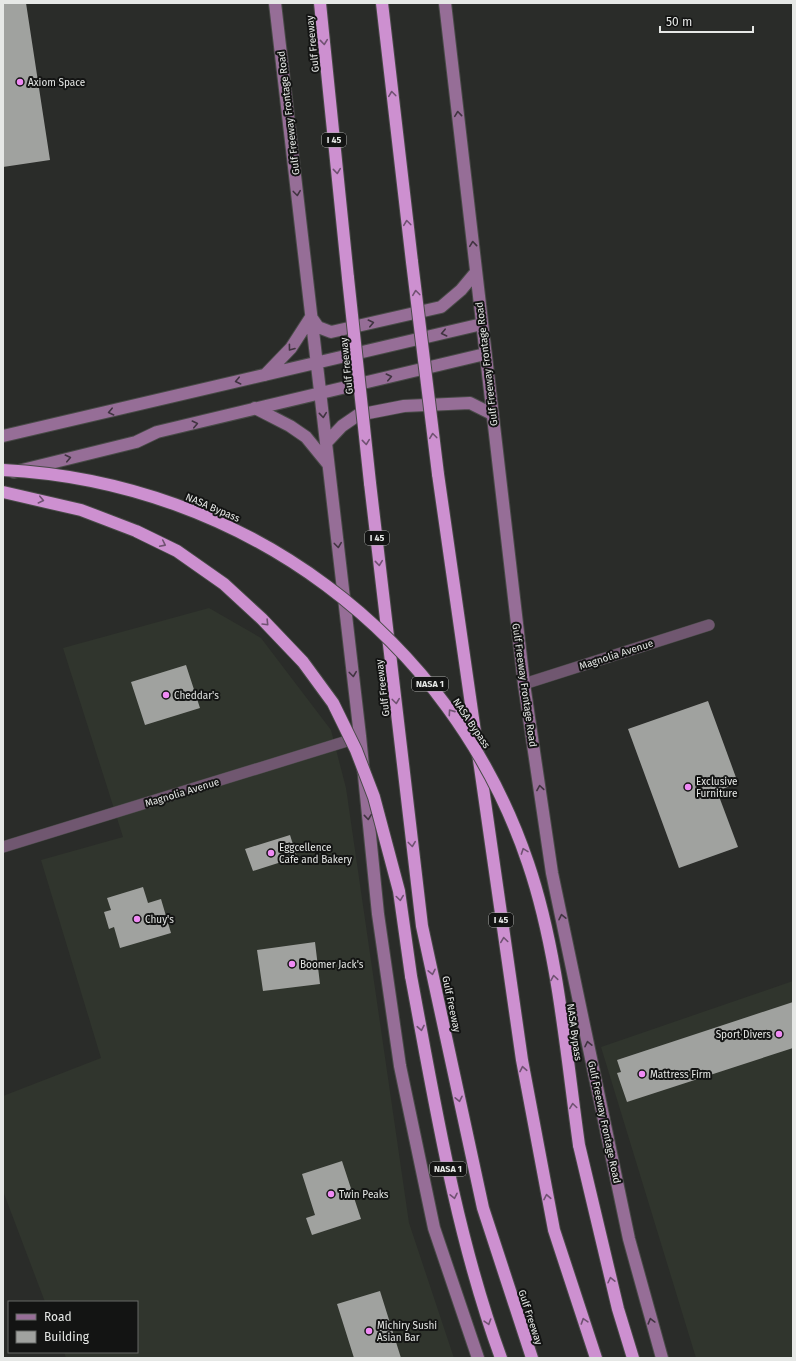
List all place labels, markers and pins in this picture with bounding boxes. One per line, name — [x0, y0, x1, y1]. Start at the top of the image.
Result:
marker: Axiom Space — [15, 77, 25, 87]
place label: Axiom Space — [28, 77, 85, 89]
marker: Cheddar's — [161, 690, 171, 700]
place label: Cheddar's — [174, 690, 219, 702]
place label: Exclusive Furniture — [696, 776, 737, 800]
marker: Exclusive Furniture — [683, 782, 693, 792]
place label: Eggcellence Cafe and Bakery — [279, 842, 352, 866]
marker: Eggcellence Cafe and Bakery — [266, 848, 276, 858]
marker: Chuy's — [132, 914, 142, 924]
place label: Chuy's — [145, 914, 174, 926]
marker: Boomer Jack's — [287, 959, 297, 969]
place label: Boomer Jack's — [300, 959, 364, 971]
place label: Sport Divers — [716, 1029, 771, 1041]
marker: Sport Divers — [774, 1029, 784, 1039]
marker: Mattress Firm — [637, 1069, 647, 1079]
place label: Mattress Firm — [650, 1069, 711, 1081]
marker: Twin Peaks — [326, 1189, 336, 1199]
place label: Twin Peaks — [339, 1189, 389, 1201]
place label: Michiry Sushi Asian Bar — [377, 1320, 437, 1344]
marker: Michiry Sushi Asian Bar — [364, 1326, 374, 1336]

